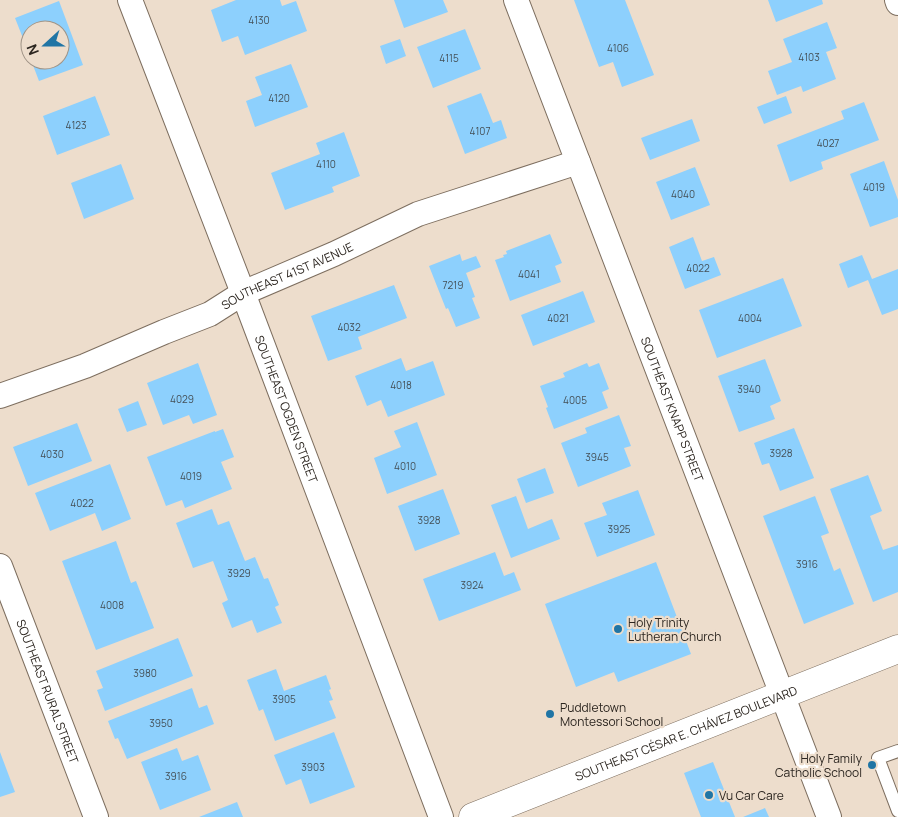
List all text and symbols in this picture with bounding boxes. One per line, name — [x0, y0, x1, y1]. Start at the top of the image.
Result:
house number: 4130 — [248, 13, 270, 27]
north arrow — [20, 20, 70, 70]
house number: 4106 — [607, 41, 629, 55]
text: N — [22, 42, 43, 58]
house number: 4103 — [798, 50, 820, 64]
house number: 4115 — [439, 51, 459, 65]
house number: 4120 — [268, 91, 290, 105]
house number: 4123 — [65, 118, 87, 132]
house number: 4107 — [470, 124, 490, 138]
house number: 4027 — [817, 136, 839, 150]
house number: 4110 — [316, 157, 336, 171]
house number: 4019 — [863, 180, 885, 194]
house number: 4040 — [671, 187, 695, 201]
street label: SOUTHEAST 41ST AVENUE — [218, 238, 356, 313]
house number: 4022 — [686, 261, 710, 275]
house number: 4041 — [518, 267, 540, 281]
house number: 7219 — [443, 278, 463, 292]
house number: 4021 — [547, 311, 569, 325]
house number: 4004 — [738, 311, 762, 325]
house number: 4032 — [337, 320, 361, 334]
street label: SOUTHEAST OGDEN STREET — [251, 333, 323, 486]
street label: SOUTHEAST KNAPP STREET — [637, 334, 708, 485]
house number: 4018 — [390, 378, 412, 392]
house number: 3940 — [737, 382, 761, 396]
house number: 4029 — [170, 392, 194, 406]
house number: 4005 — [563, 393, 587, 407]
house number: 3928 — [769, 446, 793, 460]
house number: 4030 — [40, 447, 64, 461]
house number: 3945 — [585, 450, 609, 464]
house number: 4010 — [394, 459, 416, 473]
house number: 4019 — [180, 469, 202, 483]
house number: 4022 — [70, 496, 94, 510]
house number: 3928 — [417, 513, 441, 527]
house number: 3925 — [607, 522, 631, 536]
house number: 3916 — [796, 557, 818, 571]
house number: 3929 — [227, 566, 251, 580]
house number: 3924 — [460, 578, 484, 592]
house number: 4008 — [100, 598, 124, 612]
place label: Holy Trinity Lutheran Church — [628, 614, 721, 645]
street label: SOUTHEAST RURAL STREET — [13, 617, 83, 766]
marker: Holy Trinity Lutheran Church — [612, 623, 624, 635]
house number: 3980 — [133, 666, 157, 680]
street label: SOUTHEAST CÉSAR E. CHÁVEZ BOULEVARD — [572, 681, 800, 784]
house number: 3905 — [272, 692, 296, 706]
place label: Puddletown Montessori School — [560, 699, 663, 730]
marker: Puddletown Montessori School — [544, 708, 556, 720]
house number: 3950 — [149, 716, 173, 730]
place label: Holy Family Catholic School — [775, 750, 863, 781]
marker: Holy Family Catholic School — [866, 759, 878, 771]
house number: 3903 — [301, 760, 325, 774]
house number: 3916 — [165, 769, 187, 783]
place label: Vu Car Care — [719, 787, 784, 804]
marker: Vu Car Care — [703, 789, 715, 801]

